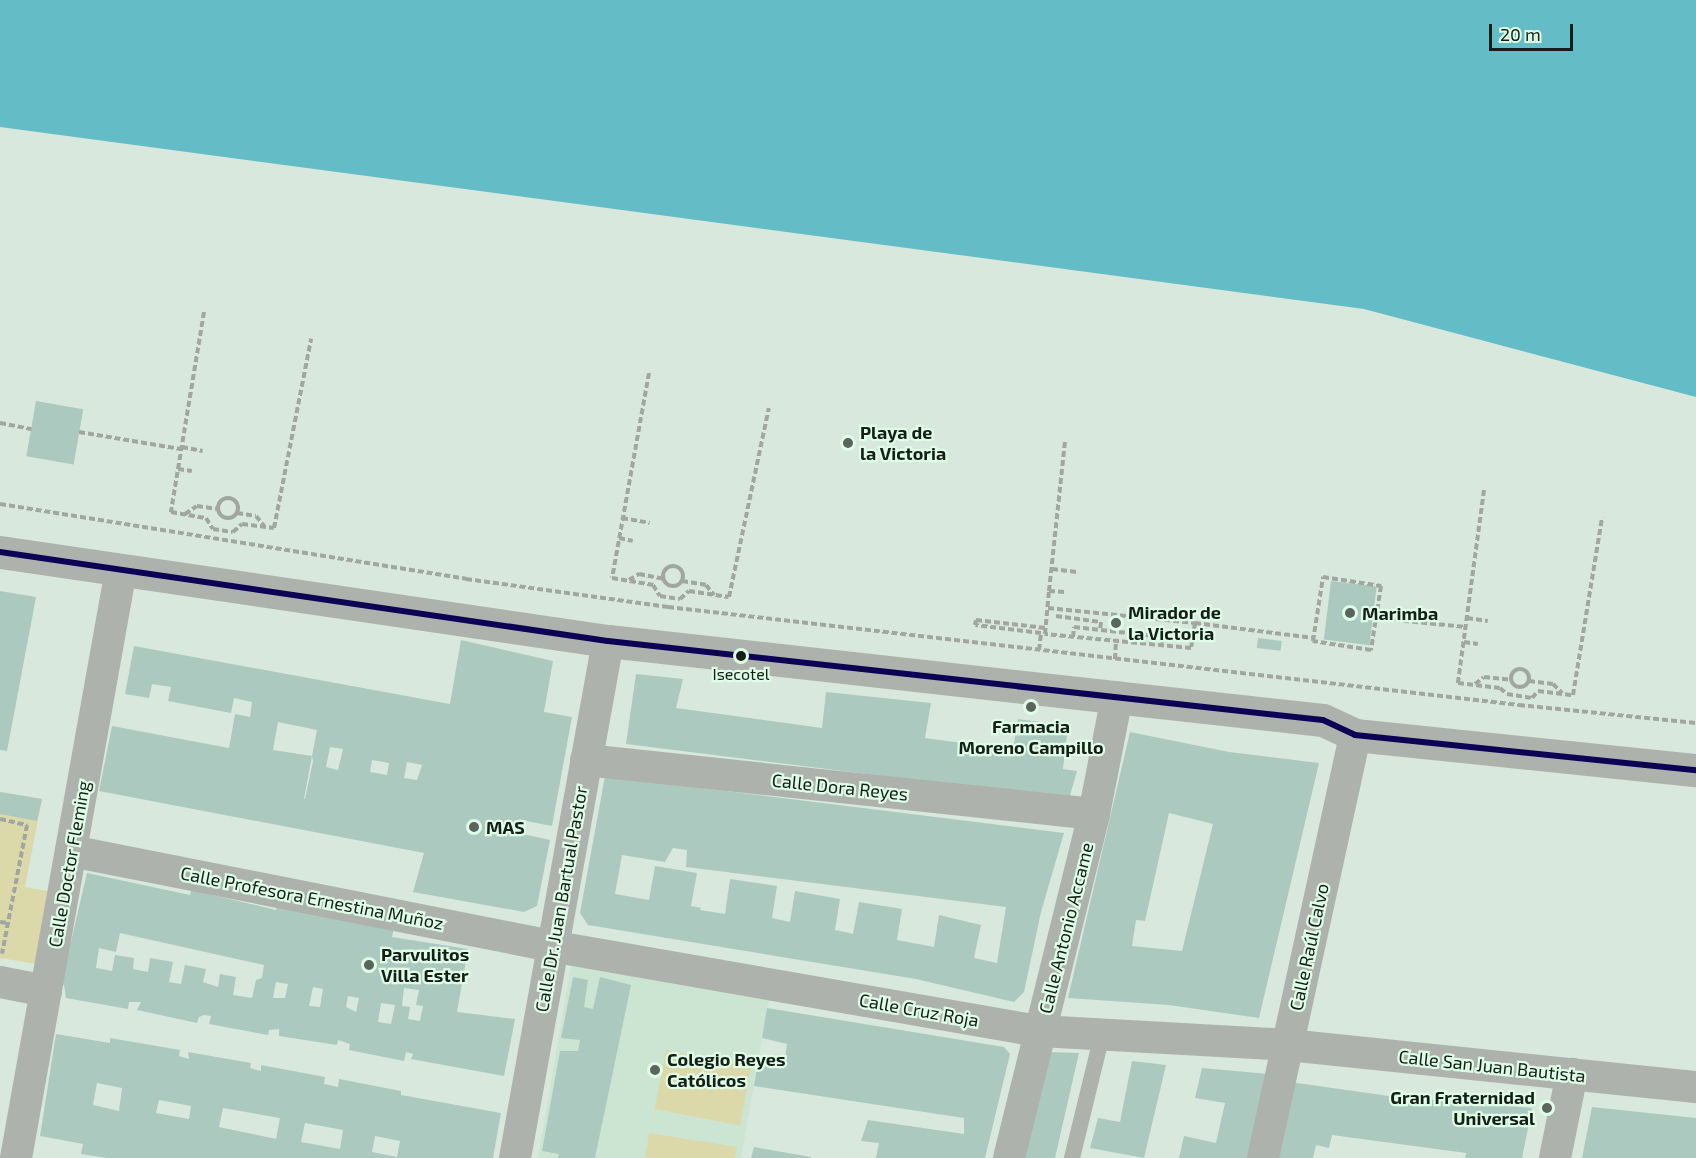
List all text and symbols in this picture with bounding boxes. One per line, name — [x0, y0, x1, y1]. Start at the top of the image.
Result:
scale bar — [1492, 12, 1576, 50]
text: 20 m — [1500, 23, 1541, 45]
place label: Playa de la Victoria — [860, 422, 947, 464]
marker: Playa de la Victoria — [841, 436, 855, 450]
place label: Mirador de la Victoria — [1128, 602, 1221, 644]
place label: Marimba — [1362, 602, 1438, 624]
marker: Marimba — [1343, 606, 1357, 620]
marker: Mirador de la Victoria — [1109, 616, 1123, 630]
marker: Isecotel — [735, 650, 747, 662]
place label: Isecotel — [712, 664, 770, 684]
marker: Farmacia Moreno Campillo — [1024, 700, 1038, 714]
place label: Farmacia Moreno Campillo — [959, 716, 1103, 758]
street label: Calle Dora Reyes — [771, 769, 909, 805]
street label: Calle Doctor Fleming — [44, 779, 94, 949]
street label: Calle Dr. Juan Bartual Pastor — [530, 784, 592, 1014]
place label: MAS — [486, 816, 525, 838]
marker: MAS — [467, 820, 481, 834]
street label: Calle Antonio Accame — [1034, 840, 1098, 1016]
street label: Calle Profesora Ernestina Muñoz — [179, 862, 445, 934]
street label: Calle Raúl Calvo — [1285, 881, 1333, 1013]
place label: Parvulitos Villa Ester — [381, 944, 469, 986]
marker: Parvulitos Villa Ester — [362, 958, 376, 972]
street label: Calle Cruz Roja — [858, 989, 980, 1031]
street label: Calle San Juan Bautista — [1397, 1045, 1587, 1087]
place label: Colegio Reyes Católicos — [667, 1049, 786, 1092]
marker: Colegio Reyes Católicos — [648, 1063, 662, 1077]
place label: Gran Fraternidad Universal — [1390, 1087, 1535, 1130]
marker: Gran Fraternidad Universal — [1540, 1101, 1554, 1115]

